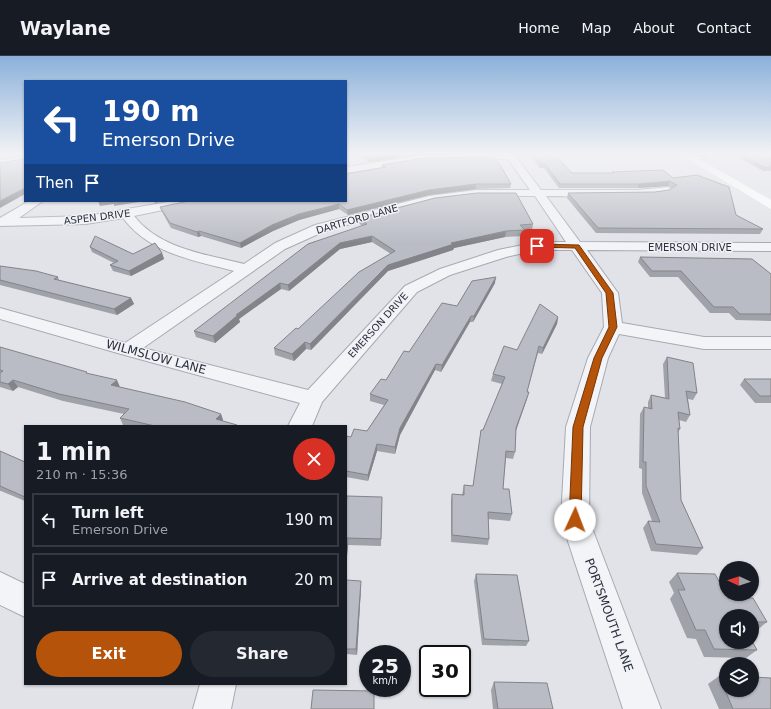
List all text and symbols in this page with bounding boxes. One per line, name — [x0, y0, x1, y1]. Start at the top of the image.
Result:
text: Waylane — [20, 17, 111, 39]
text: Home — [518, 20, 560, 36]
text: Map — [582, 20, 611, 36]
text: About — [633, 20, 675, 36]
text: Contact — [697, 20, 751, 36]
text: 190 m — [102, 95, 199, 128]
icon: left — [36, 96, 88, 148]
text: Emerson Drive — [102, 129, 235, 150]
icon: arrive — [81, 172, 103, 194]
text: Then — [36, 174, 73, 192]
street label: DARTFORD LANE — [315, 202, 399, 236]
street label: ASPEN DRIVE — [63, 207, 131, 227]
pin — [520, 229, 554, 263]
icon: arrive — [526, 235, 548, 257]
street label: EMERSON DRIVE — [648, 242, 732, 253]
street label: EMERSON DRIVE — [346, 290, 410, 360]
street label: WILMSLOW LANE — [104, 337, 208, 377]
text: 1 min — [36, 438, 111, 466]
button: close — [293, 438, 335, 480]
text: 210 m · 15:36 — [36, 467, 127, 482]
position arrow — [554, 499, 596, 541]
text: Turn left — [72, 504, 144, 522]
icon: left — [38, 509, 60, 531]
text: 190 m — [285, 511, 333, 529]
text: Emerson Drive — [72, 522, 168, 537]
street label: PORTSMOUTH LANE — [582, 556, 636, 674]
north arrow — [719, 561, 759, 601]
map controls — [719, 561, 759, 697]
icon: arrive — [38, 569, 60, 591]
text: Arrive at destination — [72, 571, 247, 589]
text: 20 m — [295, 571, 333, 589]
button: sound — [719, 609, 759, 649]
button: Exit — [36, 631, 182, 677]
button: Share — [190, 631, 335, 677]
speed limit sign: 30 — [419, 645, 471, 697]
text: 25 — [371, 654, 399, 678]
button: layers — [719, 657, 759, 697]
text: km/h — [372, 675, 398, 686]

